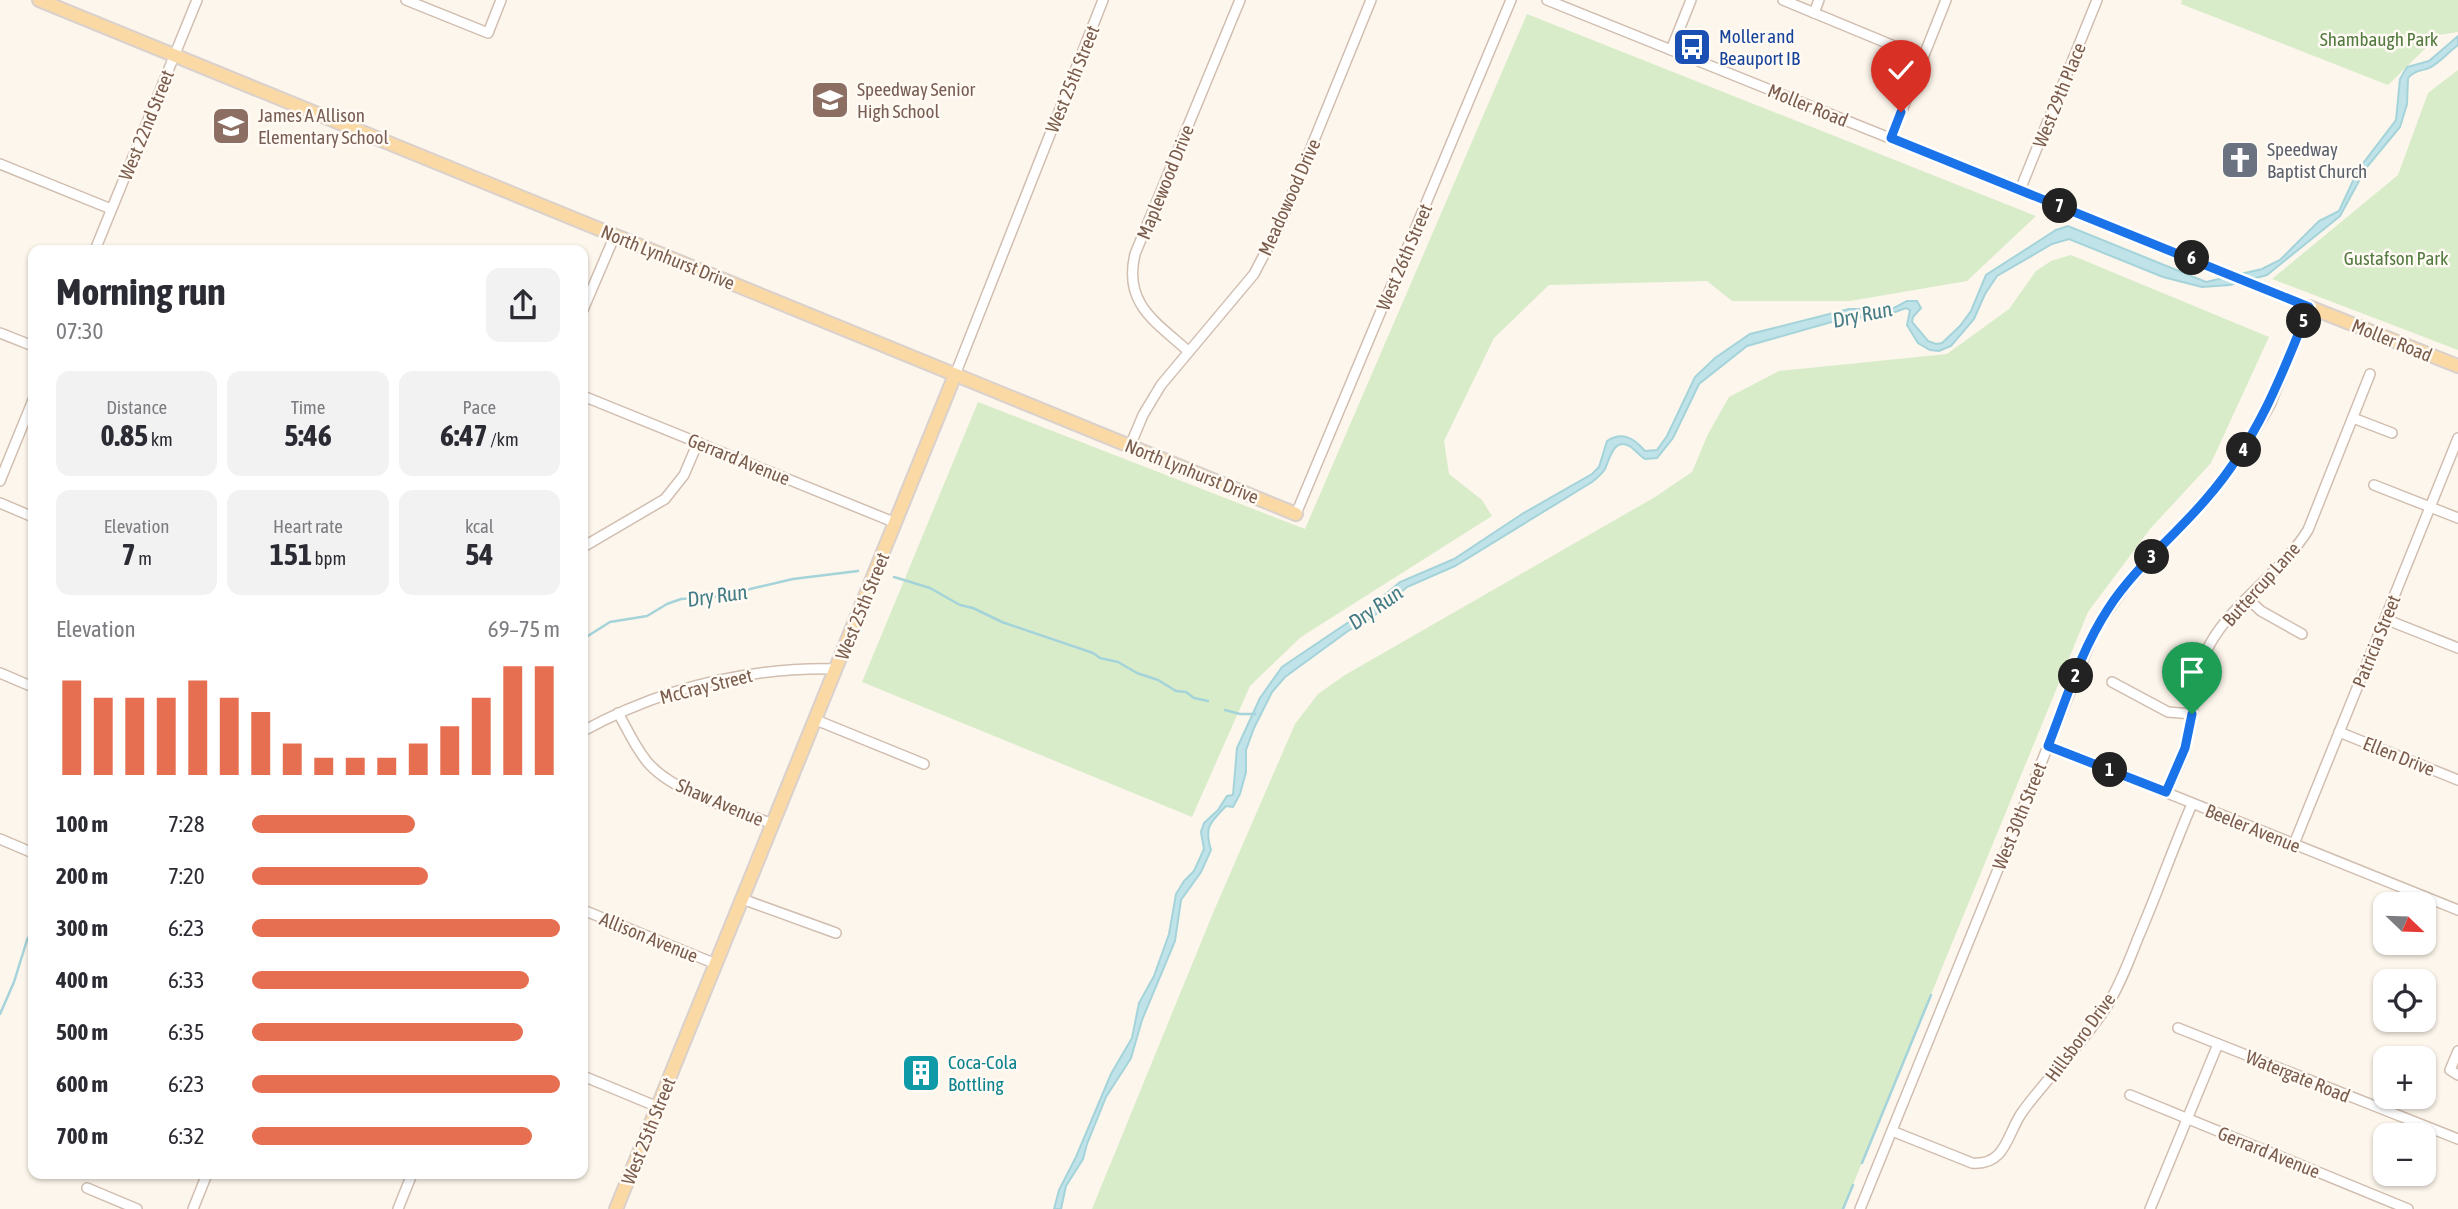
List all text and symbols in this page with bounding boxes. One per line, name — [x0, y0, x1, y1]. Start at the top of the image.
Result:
street label: West 25th Street — [1041, 22, 1103, 136]
place label: Moller and Beauport IB — [1719, 25, 1800, 69]
bus stop icon: Moller and Beauport IB — [1671, 26, 1713, 68]
park label: Shambaugh Park — [2320, 28, 2439, 50]
pin — [1871, 40, 1931, 112]
street label: West 29th Place — [2028, 40, 2090, 150]
icon: check — [1882, 51, 1920, 89]
street label: West 22nd Street — [114, 67, 178, 183]
place label: Speedway Senior High School — [857, 78, 976, 122]
school or university icon: Speedway Senior High School — [809, 79, 851, 121]
street label: Moller Road — [1765, 79, 1851, 131]
place label: James A Allison Elementary School — [258, 104, 389, 148]
school or university icon: James A Allison Elementary School — [210, 105, 252, 147]
street label: Maplewood Drive — [1132, 122, 1198, 242]
street label: Meadowood Drive — [1253, 135, 1325, 259]
place label: Speedway Baptist Church — [2267, 138, 2367, 182]
church icon: Speedway Baptist Church — [2219, 139, 2261, 181]
pin: 7 — [2042, 188, 2078, 224]
text: 7 — [2055, 194, 2064, 216]
street label: West 26th Street — [1372, 200, 1436, 314]
street label: North Lynhurst Drive — [598, 220, 738, 294]
pin: 6 — [2174, 240, 2210, 276]
text: 6 — [2187, 246, 2196, 268]
park label: Gustafson Park — [2344, 247, 2449, 269]
button: share — [486, 268, 560, 342]
text: Morning run — [56, 270, 226, 313]
water label: Dry Run — [1830, 296, 1894, 332]
pin: 5 — [2286, 304, 2322, 338]
text: 5 — [2299, 309, 2308, 331]
street label: Moller Road — [2349, 314, 2435, 366]
text: 07:30 — [56, 318, 103, 344]
text: Distance — [106, 396, 167, 418]
text: Time — [291, 396, 325, 418]
text: Pace — [463, 396, 496, 418]
text: 0.85 — [101, 418, 148, 452]
text: 5:46 — [284, 418, 332, 452]
text: 6:47 — [440, 418, 488, 452]
text: km — [148, 428, 173, 450]
text: /km — [488, 428, 519, 450]
street label: Gerrard Avenue — [685, 429, 793, 489]
pin: 4 — [2226, 433, 2262, 468]
street label: North Lynhurst Drive — [1122, 434, 1262, 508]
text: 4 — [2239, 438, 2248, 460]
text: Elevation — [104, 515, 170, 537]
text: Heart rate — [273, 515, 343, 537]
text: kcal — [465, 515, 494, 537]
text: 7 — [121, 537, 136, 571]
text: 151 — [270, 537, 312, 571]
text: 54 — [465, 537, 493, 571]
street label: Buttercup Lane — [2218, 538, 2304, 630]
pin: 3 — [2134, 540, 2170, 574]
text: 3 — [2147, 545, 2156, 567]
text: m — [136, 547, 152, 569]
text: bpm — [312, 547, 346, 569]
street label: West 25th Street — [831, 549, 893, 663]
water label: Dry Run — [685, 579, 749, 611]
water label: Dry Run — [1343, 580, 1407, 634]
street label: Patricia Street — [2347, 592, 2405, 690]
text: Elevation — [56, 616, 136, 642]
text: 69–75 m — [488, 616, 560, 642]
pin — [2162, 642, 2222, 714]
icon: arrive — [2173, 653, 2211, 691]
pin: 2 — [2058, 658, 2094, 694]
street label: McCray Street — [657, 664, 755, 708]
text: 2 — [2071, 664, 2080, 686]
street label: Ellen Drive — [2360, 732, 2438, 780]
pin: 1 — [2092, 752, 2128, 788]
text: 1 — [2105, 758, 2114, 780]
street label: West 30th Street — [1988, 759, 2050, 873]
street label: Shaw Avenue — [673, 774, 767, 830]
street label: Beeler Avenue — [2202, 799, 2304, 857]
text: 100 m — [56, 811, 108, 837]
text: 7:28 — [168, 811, 205, 837]
text: 200 m — [56, 863, 108, 889]
text: 7:20 — [168, 863, 205, 889]
north arrow — [2373, 892, 2436, 956]
map controls — [2373, 892, 2436, 1186]
street label: Allison Avenue — [597, 907, 701, 967]
text: 300 m — [56, 915, 108, 941]
text: 6:23 — [168, 915, 205, 941]
text: 400 m — [56, 967, 108, 993]
text: 6:33 — [168, 967, 205, 993]
button: locate — [2373, 969, 2436, 1032]
street label: Hillsboro Drive — [2040, 988, 2120, 1086]
text: 500 m — [56, 1019, 108, 1045]
text: 6:35 — [168, 1019, 205, 1045]
street label: Watergate Road — [2243, 1045, 2353, 1107]
button: + — [2373, 1046, 2436, 1109]
place label: Coca-Cola Bottling — [948, 1051, 1017, 1095]
building icon: Coca-Cola Bottling — [900, 1052, 942, 1094]
text: 600 m — [56, 1071, 108, 1097]
text: 6:23 — [168, 1071, 205, 1097]
street label: West 25th Street — [617, 1074, 679, 1188]
street label: Gerrard Avenue — [2215, 1122, 2323, 1182]
text: 700 m — [56, 1123, 108, 1149]
text: 6:32 — [168, 1123, 205, 1149]
button: − — [2373, 1123, 2436, 1186]

